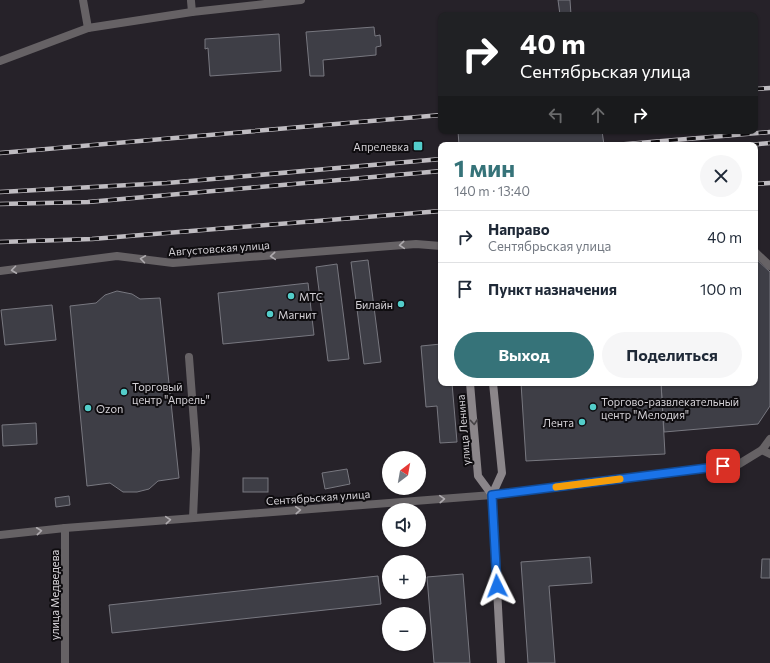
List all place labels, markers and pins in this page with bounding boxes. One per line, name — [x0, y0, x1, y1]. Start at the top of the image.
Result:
place label: Апрелевка — [353, 140, 409, 153]
marker: Апрелевка — [412, 140, 424, 152]
place label: МТС — [299, 290, 323, 303]
marker: МТС — [286, 291, 296, 301]
place label: Билайн — [355, 298, 393, 311]
marker: Билайн — [396, 299, 406, 309]
place label: Магнит — [278, 308, 317, 321]
marker: Магнит — [265, 309, 275, 319]
place label: Торговый центр "Апрель" — [132, 380, 210, 406]
marker: Торговый центр "Апрель" — [119, 387, 129, 397]
place label: Торгово-развлекательный центр "Мелодия" — [601, 395, 739, 421]
place label: Ozon — [96, 402, 123, 415]
marker: Торгово-развлекательный центр "Мелодия" — [588, 402, 598, 412]
marker: Ozon — [83, 403, 93, 413]
place label: Лента — [543, 416, 574, 429]
marker: Лента — [577, 417, 587, 427]
pin — [706, 449, 740, 483]

